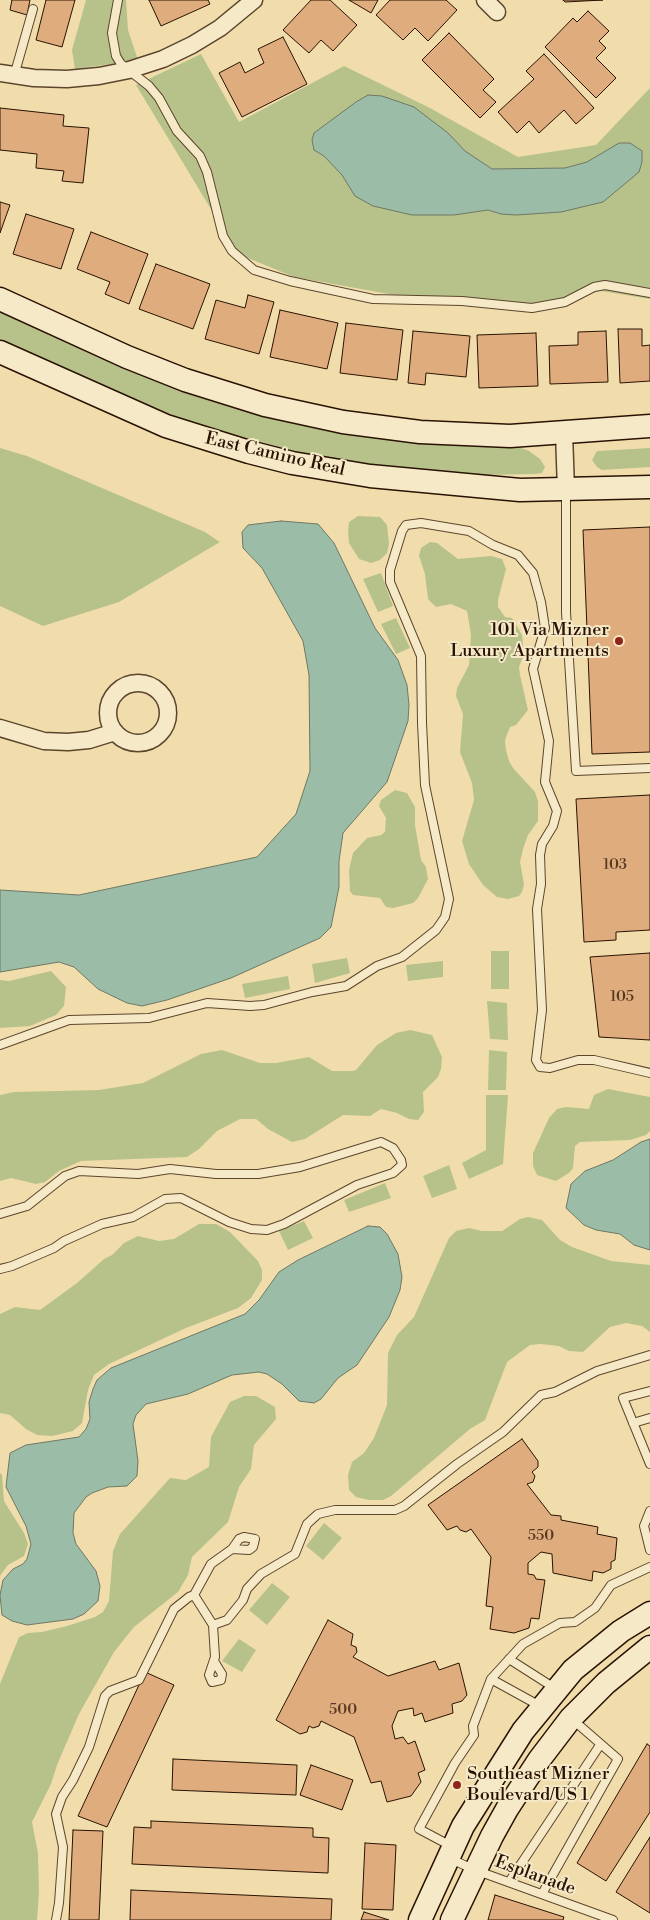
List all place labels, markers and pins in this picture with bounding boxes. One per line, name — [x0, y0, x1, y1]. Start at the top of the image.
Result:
place label: 101 Via Mizner Luxury Apartments — [450, 620, 609, 662]
marker: 101 Via Mizner Luxury Apartments — [613, 635, 625, 647]
place label: Southeast Mizner Boulevard/US 1 — [467, 1764, 609, 1806]
marker: Southeast Mizner Boulevard/US 1 — [451, 1779, 463, 1791]

